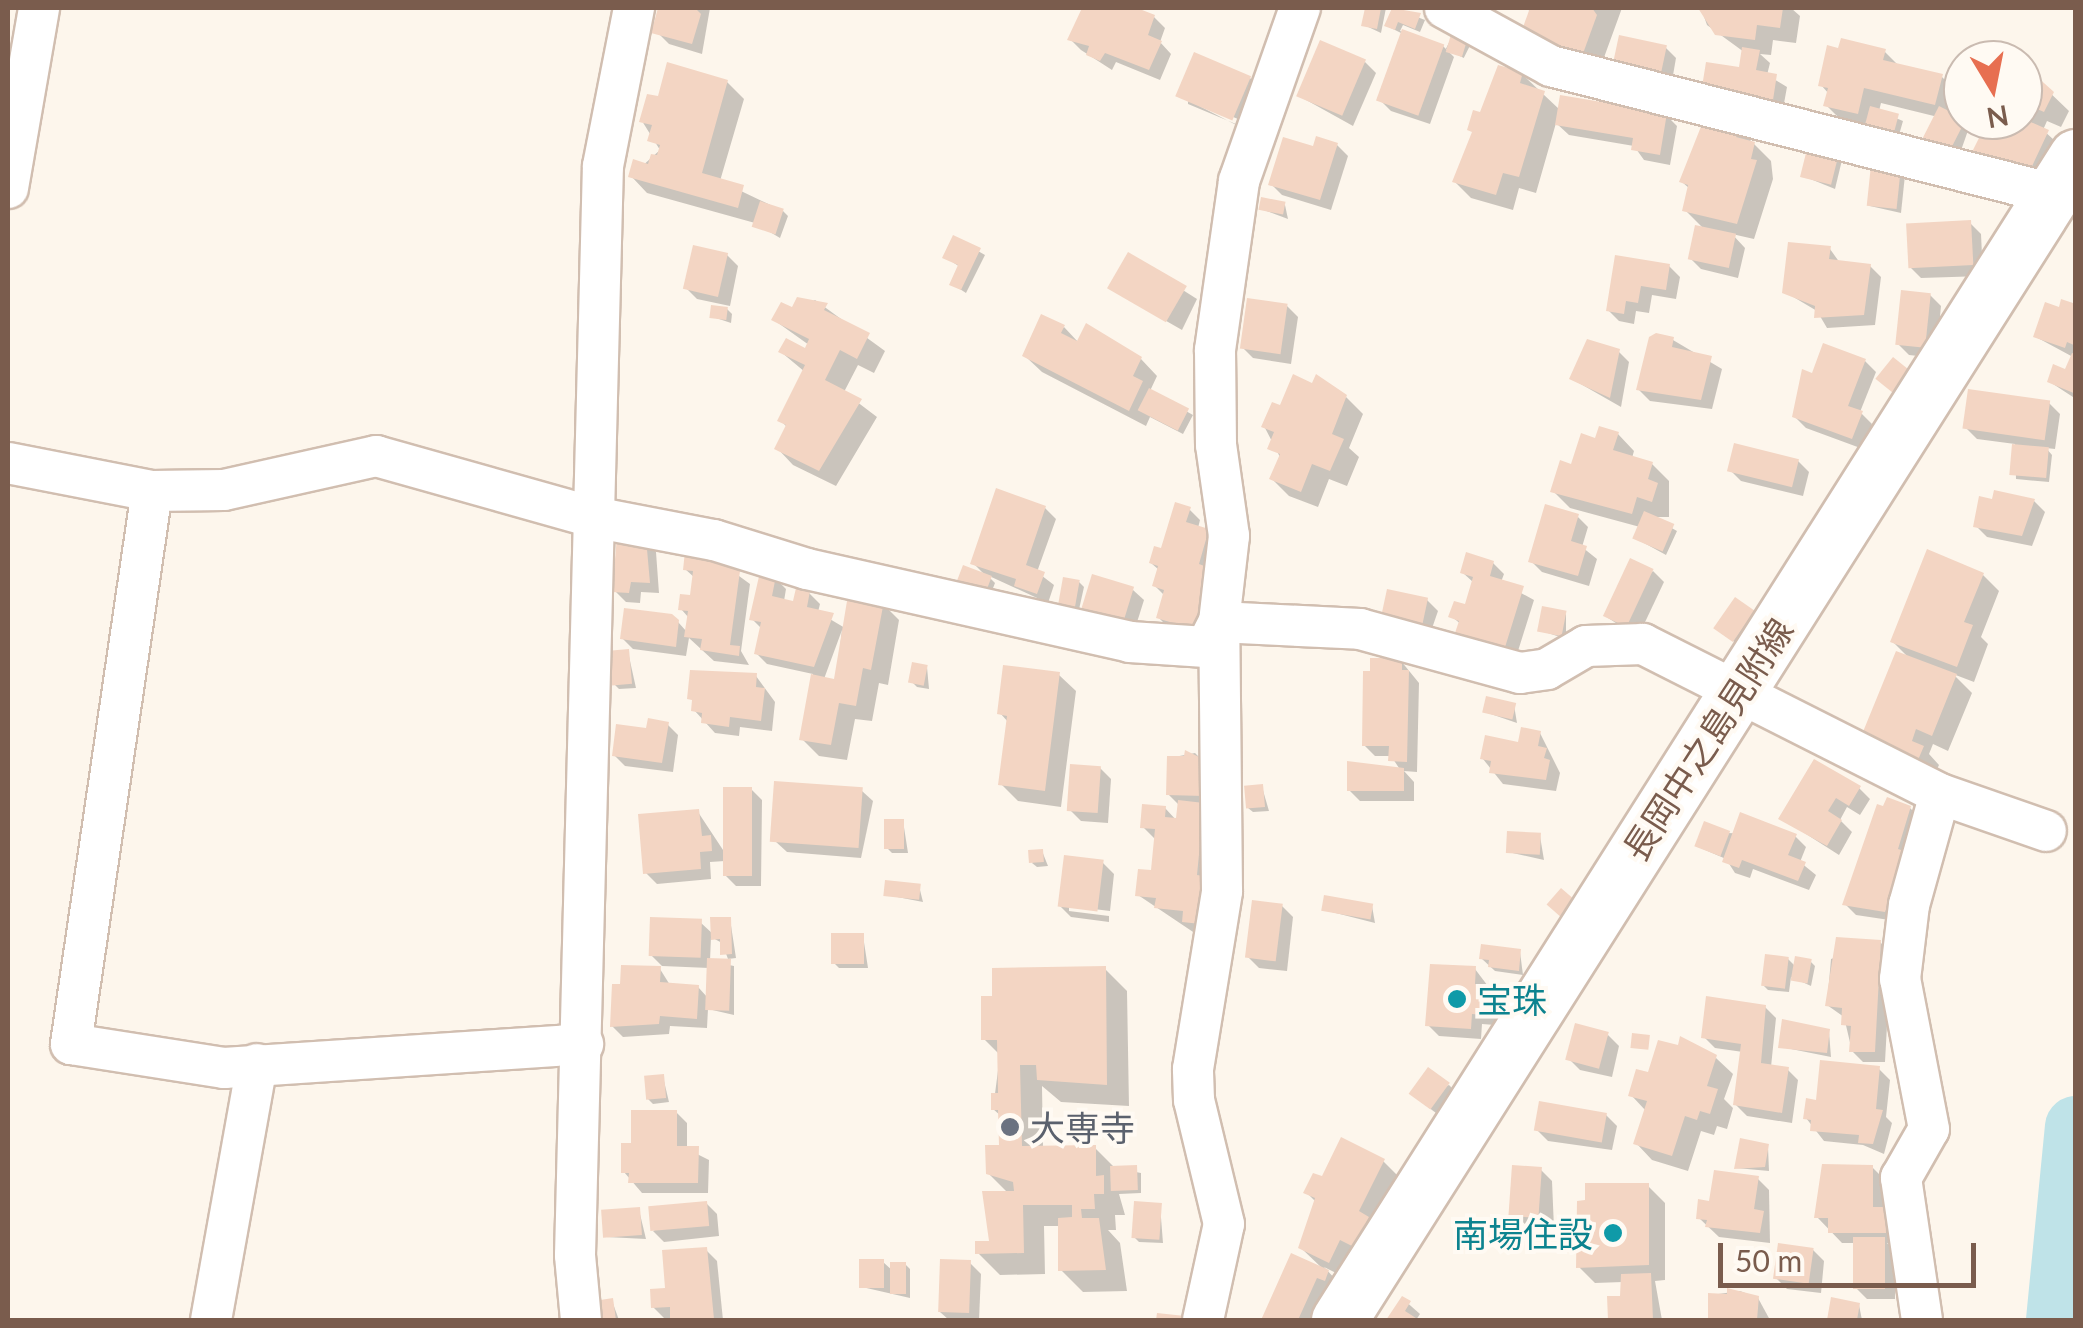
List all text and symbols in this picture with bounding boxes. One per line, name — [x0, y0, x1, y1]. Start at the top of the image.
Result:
north arrow — [1943, 40, 2043, 140]
text: N — [1984, 99, 2011, 136]
street label: 長岡中之島見附線 — [1613, 610, 1801, 868]
place label: 宝珠 — [1477, 978, 1547, 1020]
marker: 宝珠 — [1446, 988, 1468, 1010]
place label: 大専寺 — [1030, 1106, 1135, 1148]
marker: 大専寺 — [999, 1116, 1021, 1138]
place label: 南場住設 — [1453, 1212, 1593, 1254]
marker: 南場住設 — [1602, 1222, 1624, 1244]
scale bar — [1723, 1223, 1980, 1285]
text: 50 m — [1735, 1242, 1802, 1278]

